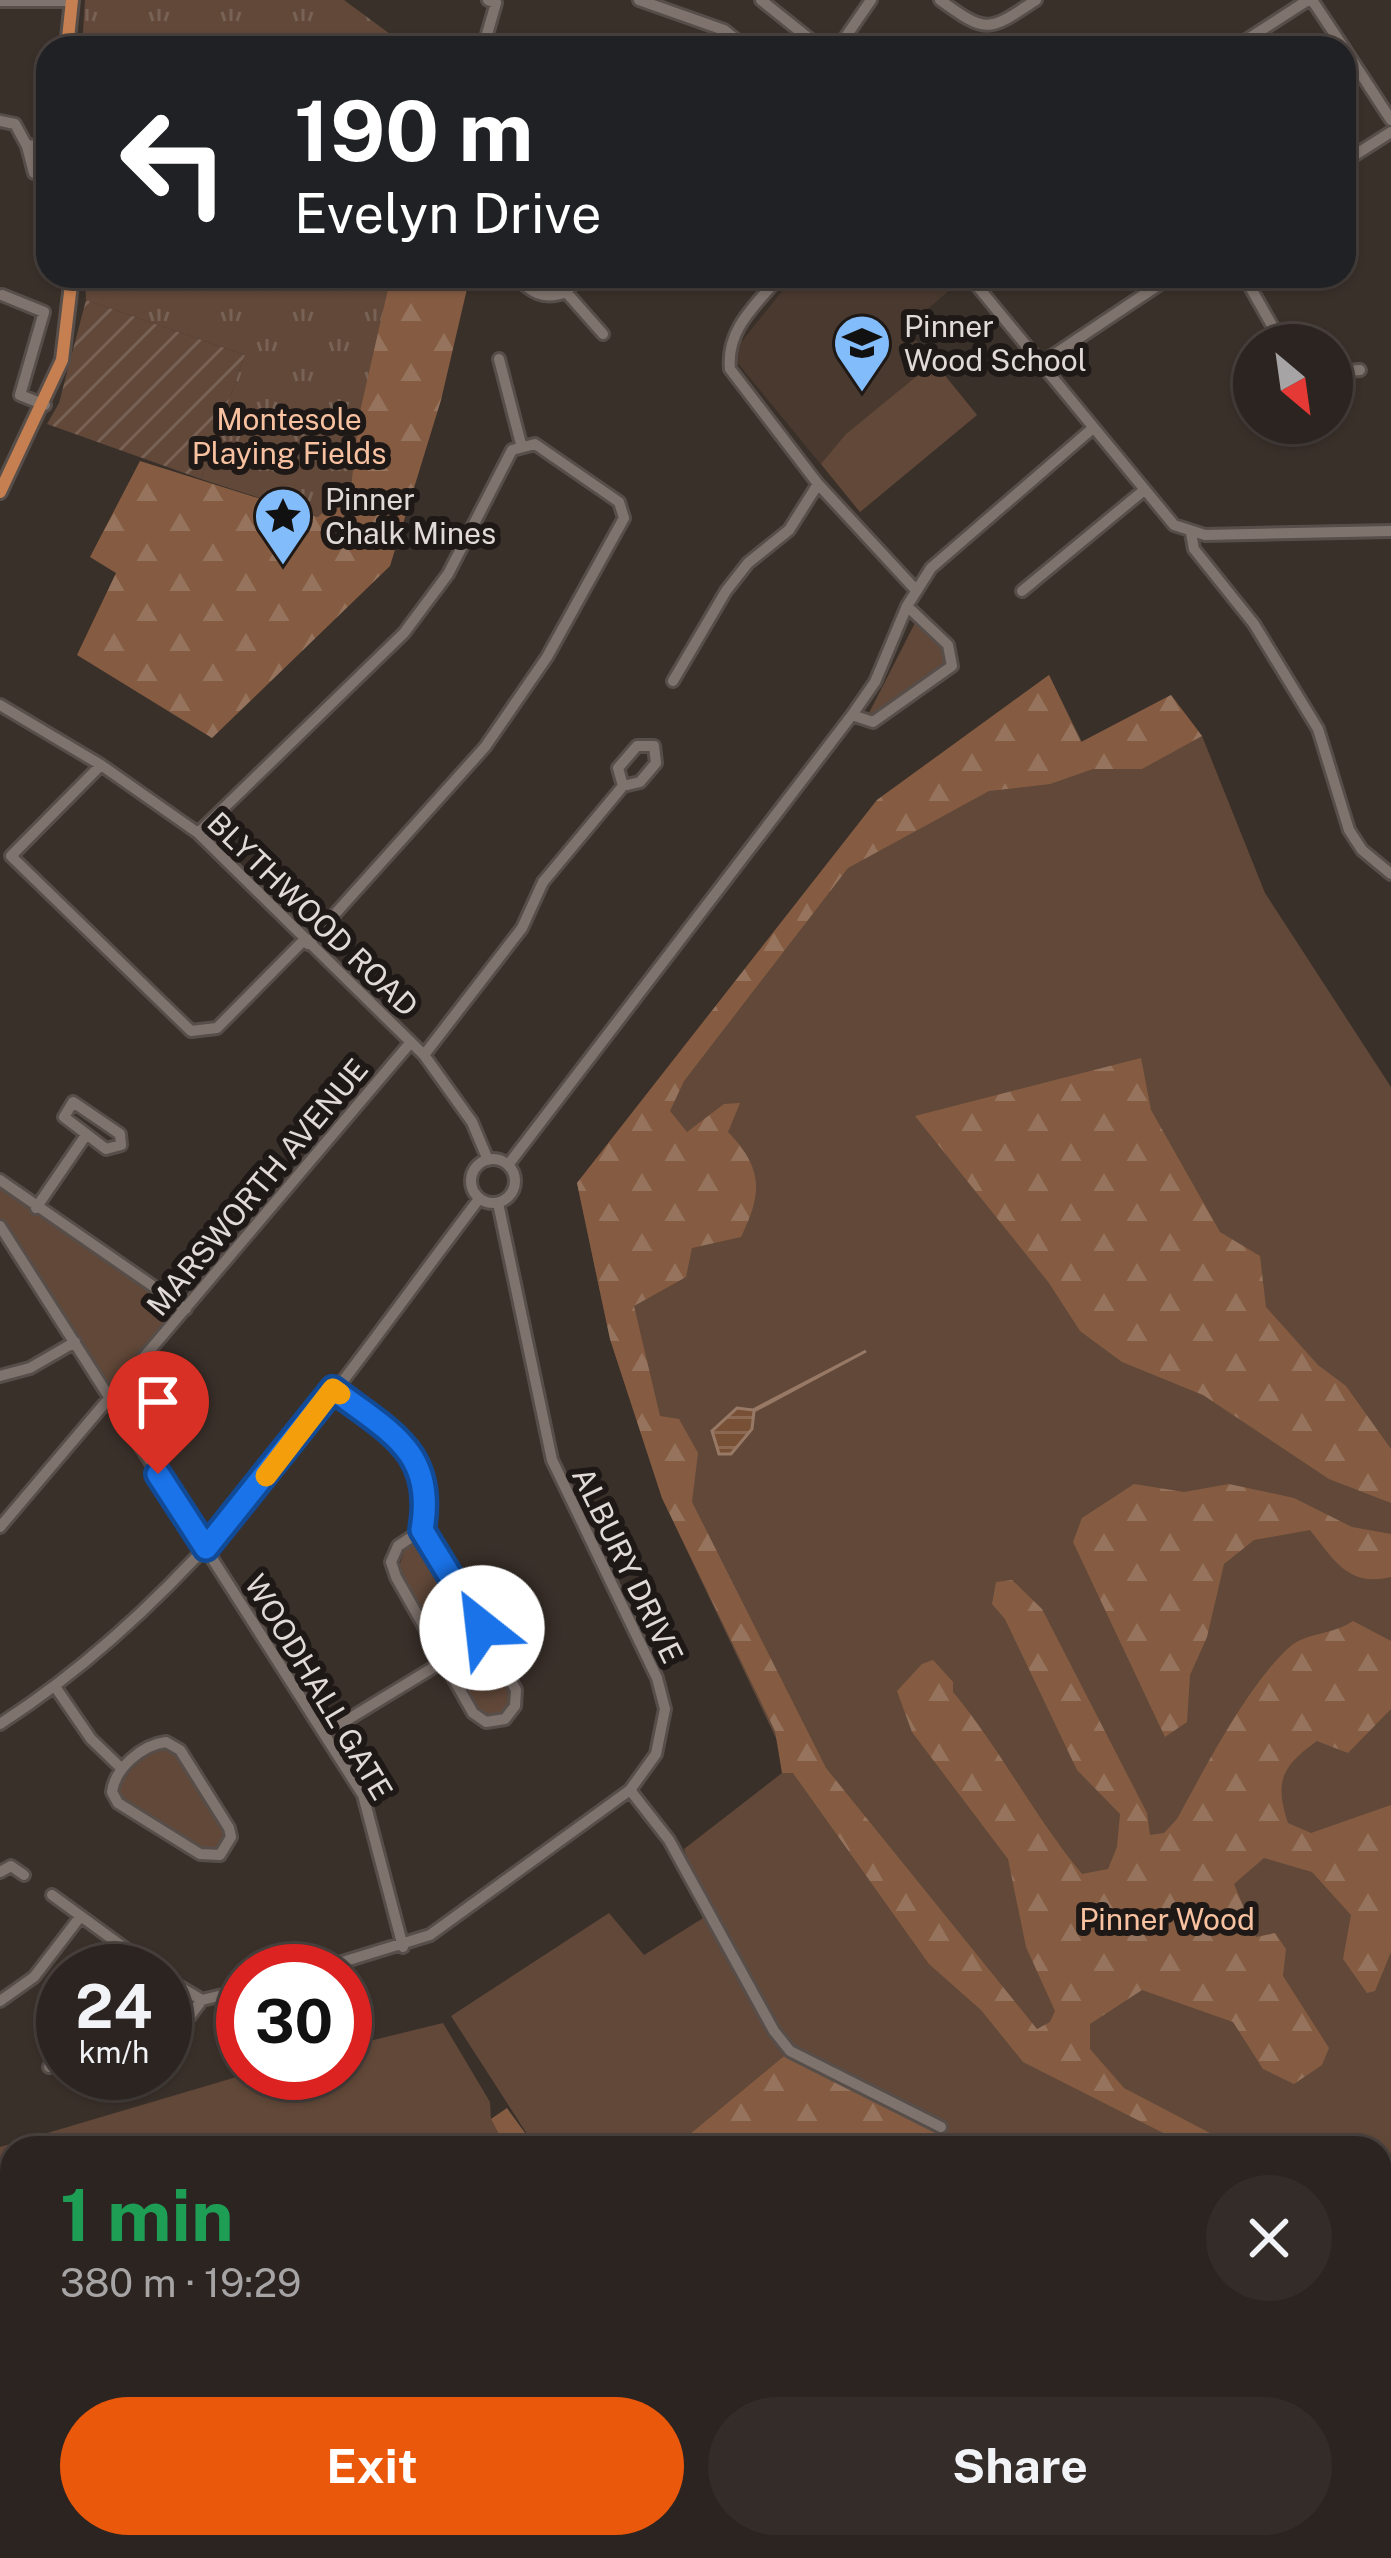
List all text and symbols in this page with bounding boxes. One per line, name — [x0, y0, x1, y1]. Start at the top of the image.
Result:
text: 190 m — [294, 81, 533, 180]
icon: left — [96, 84, 252, 240]
text: Evelyn Drive — [294, 182, 602, 245]
place label: Pinner Wood School — [904, 308, 1087, 378]
school or university icon: Pinner Wood School — [831, 312, 893, 394]
north arrow — [1233, 324, 1353, 444]
map controls — [1233, 324, 1353, 444]
park label: Montesole Playing Fields — [192, 401, 386, 471]
place label: Pinner Chalk Mines — [325, 481, 496, 551]
place icon: Pinner Chalk Mines — [252, 485, 314, 567]
street label: BLYTHWOOD ROAD — [200, 804, 426, 1024]
street label: MARSWORTH AVENUE — [139, 1051, 375, 1323]
pin — [107, 1351, 209, 1474]
icon: arrive — [125, 1369, 191, 1435]
street label: ALBURY DRIVE — [565, 1461, 691, 1669]
position arrow — [419, 1565, 545, 1691]
street label: WOODHALL GATE — [238, 1568, 400, 1806]
park label: Pinner Wood — [1079, 1901, 1255, 1937]
speed limit sign: 30 — [216, 1944, 372, 2100]
text: 24 — [75, 1971, 153, 2042]
text: km/h — [79, 2034, 149, 2070]
text: 1 min — [60, 2173, 234, 2257]
button: close — [1206, 2175, 1332, 2301]
text: 380 m · 19:29 — [60, 2260, 301, 2306]
button: Exit — [60, 2397, 684, 2535]
button: Share — [708, 2397, 1332, 2535]

